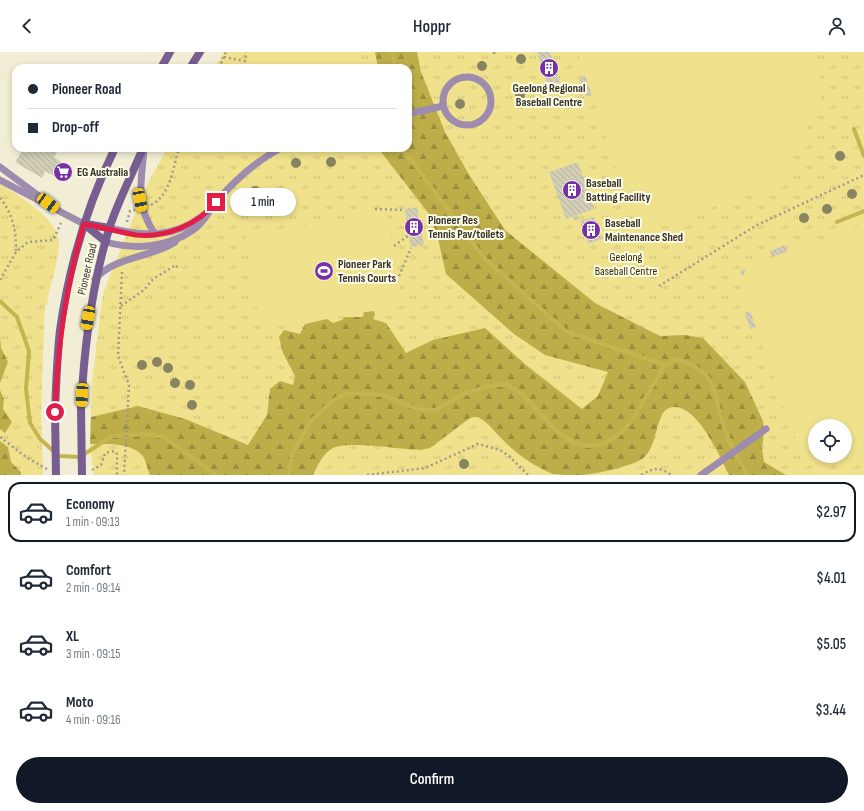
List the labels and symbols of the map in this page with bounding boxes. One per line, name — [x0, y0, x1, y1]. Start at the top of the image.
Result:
building icon: Geelong Regional Baseball Centre — [538, 57, 560, 79]
place label: Geelong Regional Baseball Centre — [513, 81, 585, 110]
supermarket icon: EG Australia — [52, 161, 74, 183]
place label: EG Australia — [77, 165, 128, 180]
place label: Baseball Batting Facility — [586, 176, 650, 205]
building icon: Baseball Batting Facility — [561, 179, 583, 201]
car — [132, 187, 148, 213]
callout: 1 min — [230, 188, 296, 216]
car — [35, 191, 61, 215]
route end — [207, 193, 225, 211]
place label: Pioneer Res Tennis Pav/toilets — [428, 213, 504, 242]
building icon: Pioneer Res Tennis Pav/toilets — [403, 216, 425, 238]
place label: Baseball Maintenance Shed — [605, 216, 683, 245]
building icon: Baseball Maintenance Shed — [580, 219, 602, 241]
street label: Pioneer Road — [74, 242, 101, 296]
park label: Geelong Baseball Centre — [595, 250, 657, 279]
place label: Pioneer Park Tennis Courts — [338, 257, 397, 286]
sports icon: Pioneer Park Tennis Courts — [313, 260, 335, 282]
car — [80, 305, 96, 331]
car — [75, 383, 89, 407]
route start — [46, 403, 64, 421]

